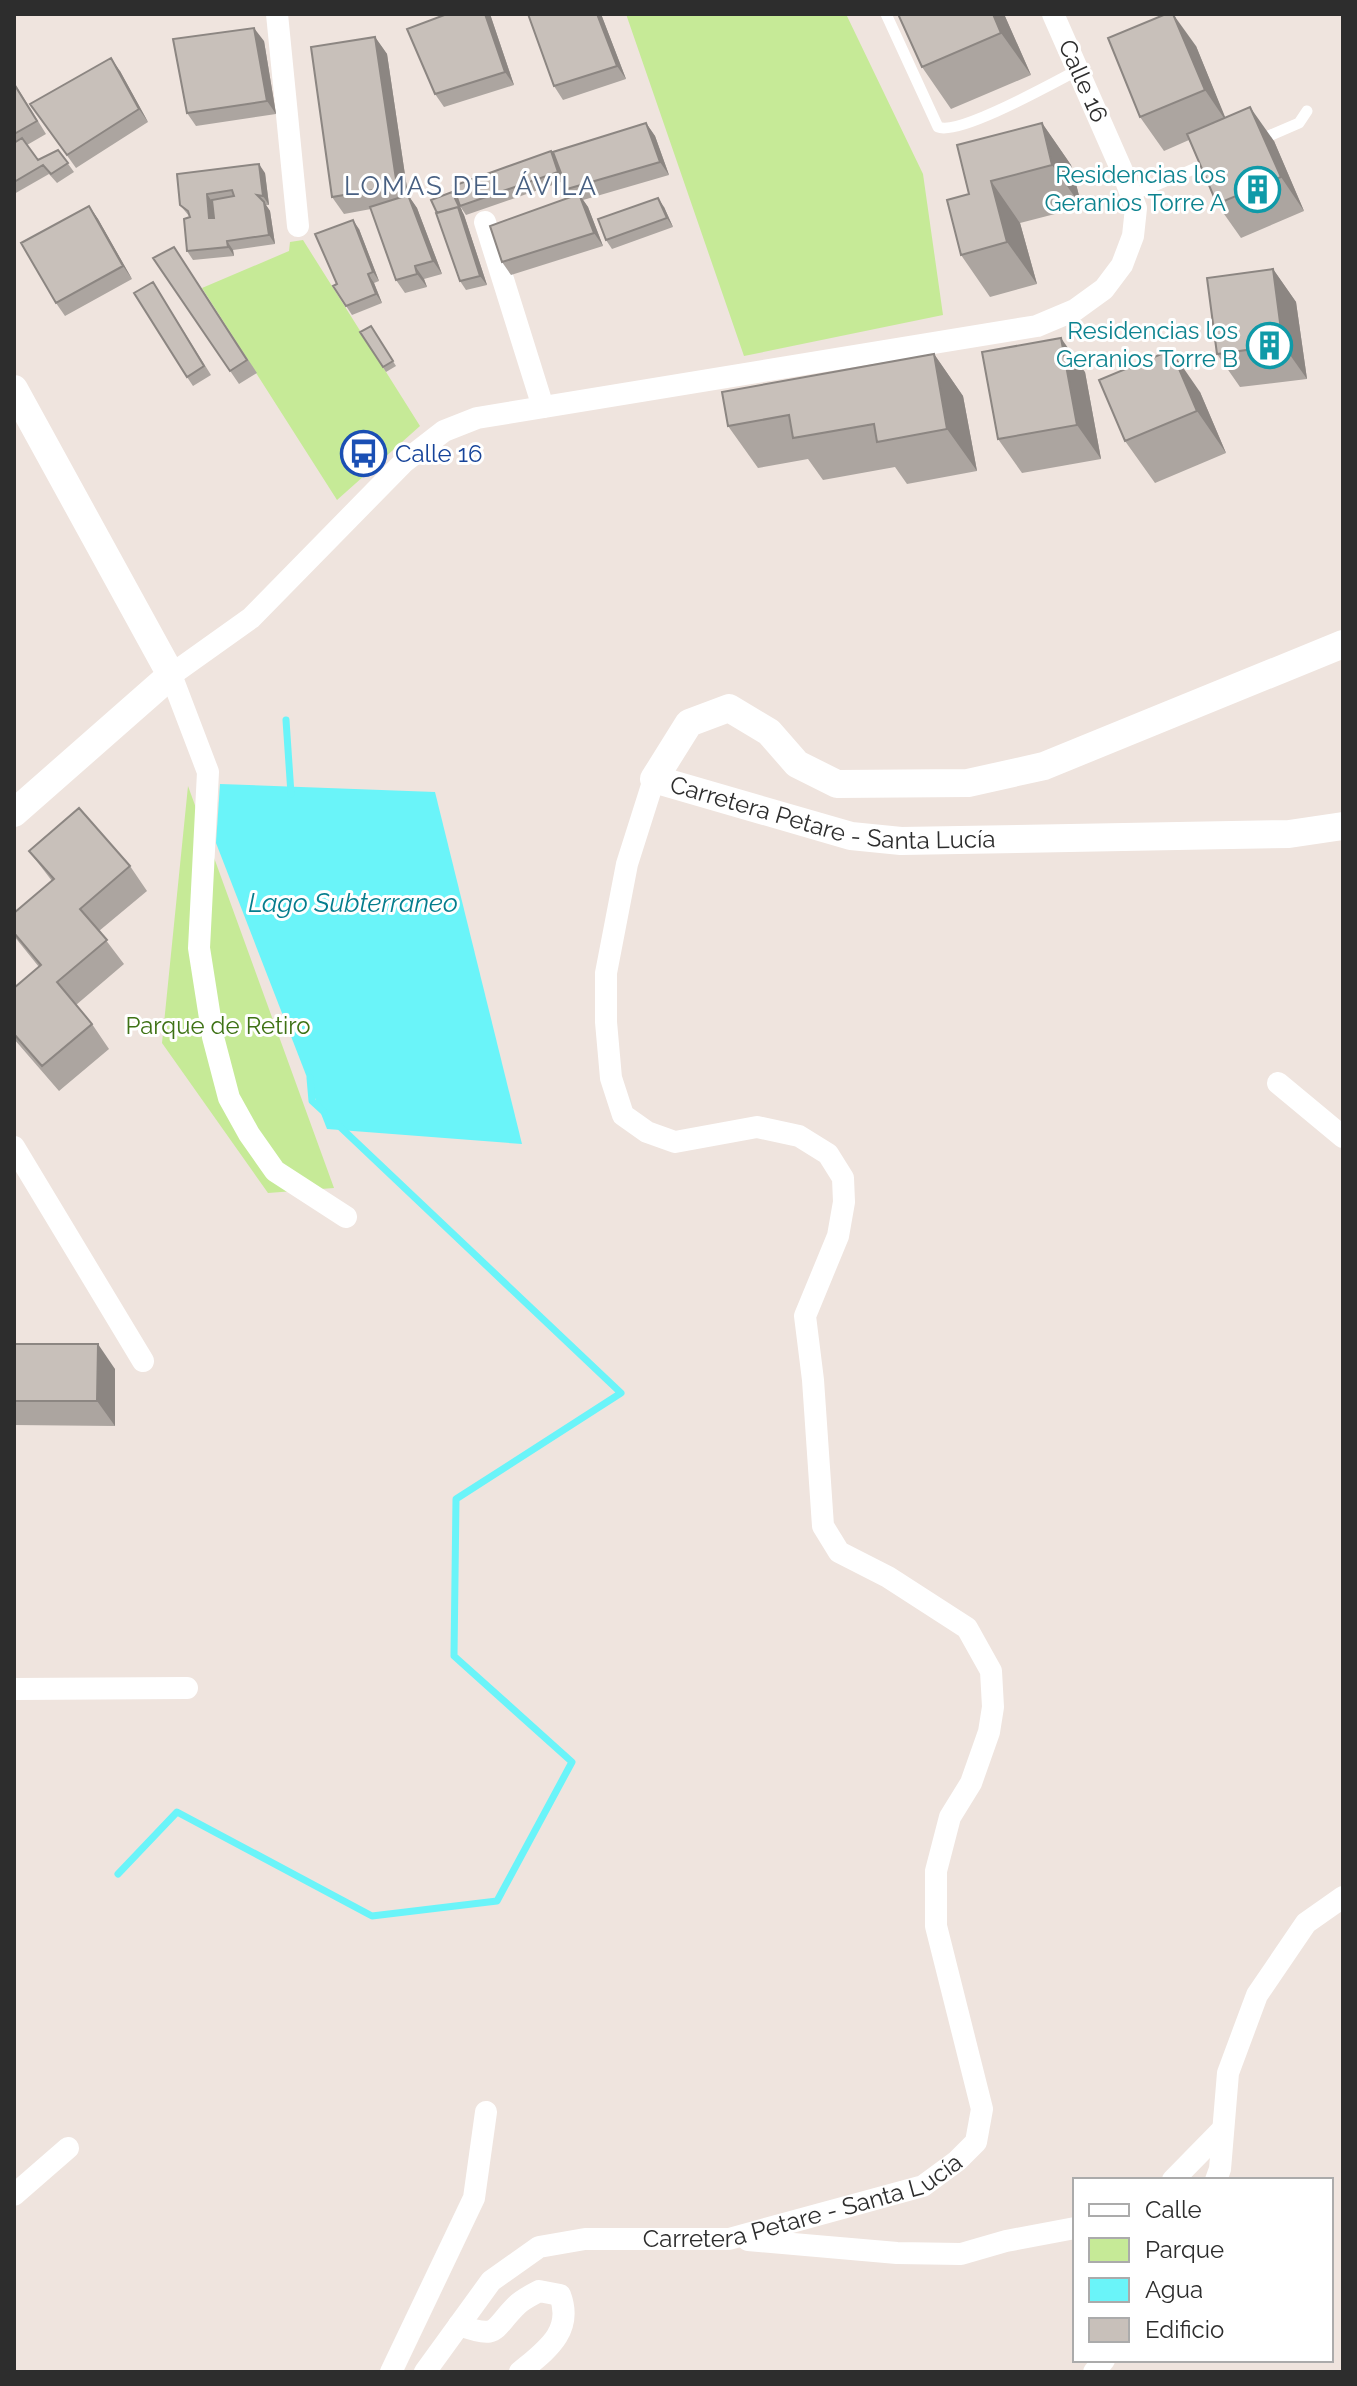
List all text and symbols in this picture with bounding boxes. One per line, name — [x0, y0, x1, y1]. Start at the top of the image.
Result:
street label: Calle 16 — [1052, 35, 1115, 127]
place label: Residencias los Geranios Torre A — [1044, 160, 1226, 217]
building icon: Residencias los Geranios Torre A — [1233, 165, 1281, 213]
district label: LOMAS DEL ÁVILA — [344, 171, 598, 201]
place label: Residencias los Geranios Torre B — [1056, 316, 1238, 373]
building icon: Residencias los Geranios Torre B — [1245, 321, 1293, 369]
bus stop icon: Calle 16 — [340, 430, 388, 478]
place label: Calle 16 — [395, 439, 483, 468]
street label: Carretera Petare - Santa Lucía — [667, 769, 996, 855]
water label: Lago Subterraneo — [248, 888, 458, 918]
park label: Parque de Retiro — [125, 1011, 311, 1040]
street label: Carretera Petare - Santa Lucía — [643, 2147, 968, 2253]
legend — [1073, 2178, 1333, 2362]
text: Calle — [1145, 2195, 1202, 2224]
text: Parque — [1145, 2235, 1224, 2264]
text: Agua — [1145, 2275, 1203, 2304]
text: Edificio — [1145, 2315, 1224, 2344]

